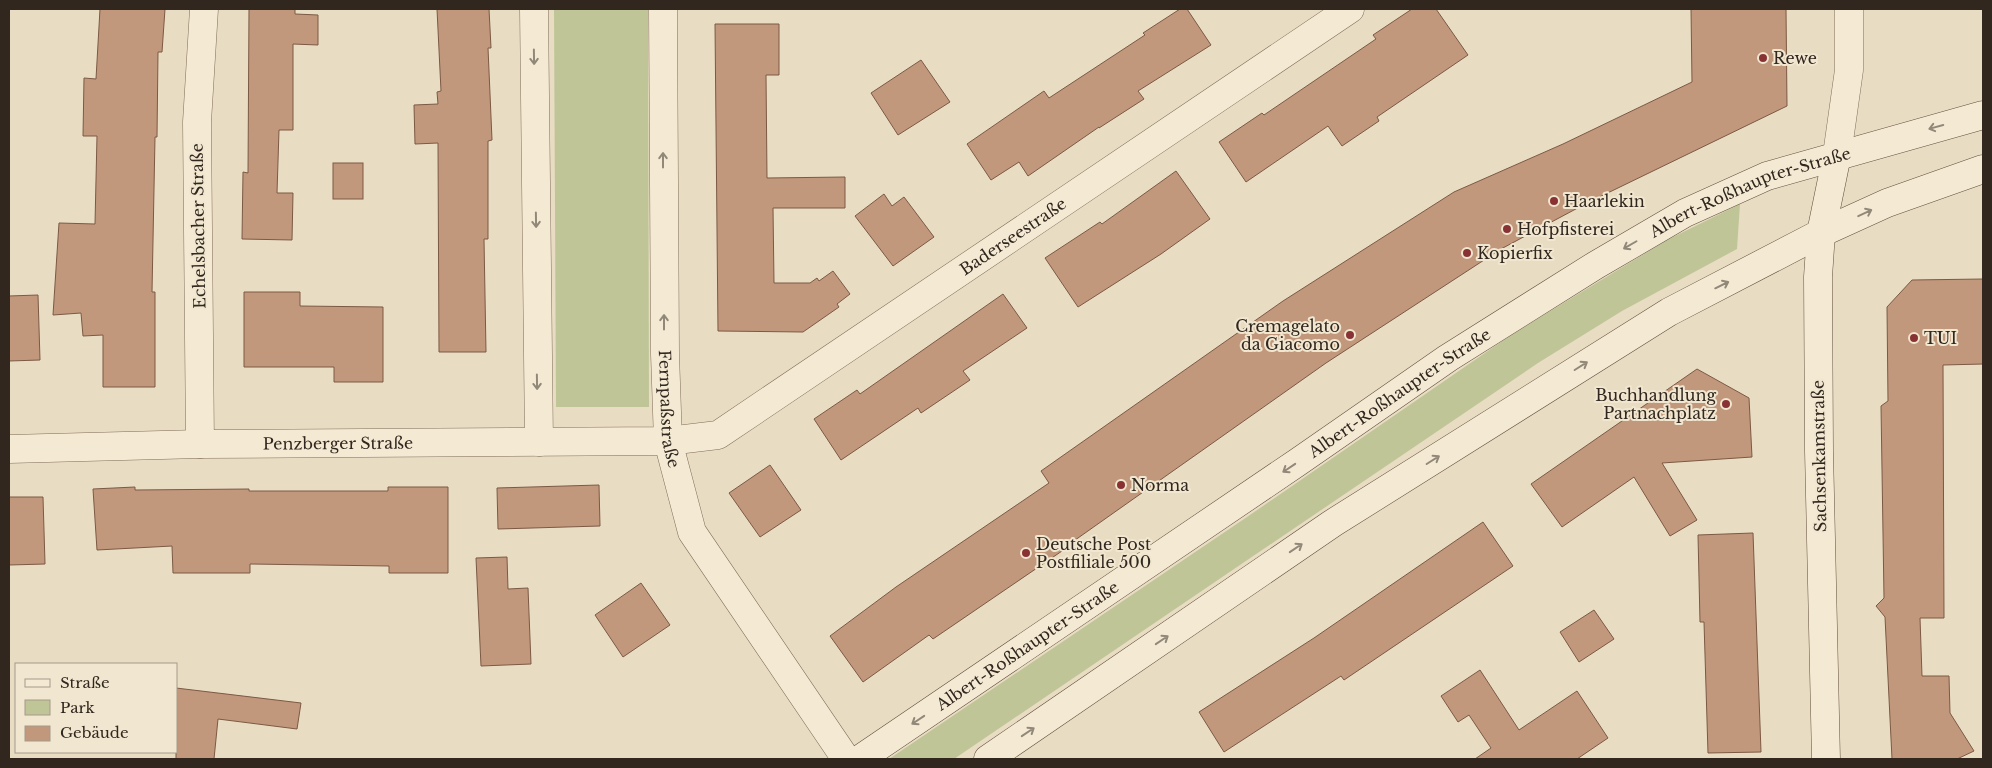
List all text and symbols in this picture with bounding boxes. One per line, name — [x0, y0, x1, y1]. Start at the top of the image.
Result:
place label: Rewe — [1773, 48, 1817, 68]
one-way arrow — [529, 49, 539, 65]
marker: Rewe — [1757, 52, 1769, 64]
one-way arrow — [1929, 123, 1945, 133]
street label: Echelsbacher Straße — [187, 143, 209, 309]
street label: Albert-Roßhaupter-Straße — [1645, 143, 1853, 242]
one-way arrow — [659, 152, 668, 168]
place label: Haarlekin — [1564, 191, 1645, 211]
street label: Baderseestraße — [956, 193, 1070, 279]
marker: Haarlekin — [1548, 195, 1560, 207]
one-way arrow — [1857, 207, 1872, 217]
one-way arrow — [531, 212, 541, 228]
place label: Hofpfisterei — [1517, 219, 1615, 239]
marker: Hofpfisterei — [1501, 223, 1513, 235]
one-way arrow — [1623, 240, 1638, 250]
place label: Kopierfix — [1477, 243, 1553, 263]
marker: Kopierfix — [1461, 247, 1473, 259]
one-way arrow — [1714, 280, 1729, 289]
one-way arrow — [659, 315, 669, 331]
place label: Cremagelato da Giacomo — [1235, 316, 1340, 354]
street label: Albert-Roßhaupter-Straße — [1304, 324, 1494, 462]
place label: TUI — [1924, 328, 1957, 348]
marker: Cremagelato da Giacomo — [1344, 329, 1356, 341]
marker: TUI — [1908, 332, 1920, 344]
street label: Fernpaßstraße — [655, 349, 685, 470]
one-way arrow — [1574, 361, 1588, 372]
one-way arrow — [533, 374, 542, 390]
street label: Sachsenkamstraße — [1808, 380, 1830, 532]
place label: Buchhandlung Partnachplatz — [1595, 385, 1716, 423]
marker: Buchhandlung Partnachplatz — [1720, 398, 1732, 410]
street label: Penzberger Straße — [263, 433, 413, 454]
one-way arrow — [1425, 454, 1439, 464]
one-way arrow — [1283, 463, 1297, 473]
place label: Norma — [1131, 475, 1189, 495]
marker: Norma — [1115, 479, 1127, 491]
place label: Deutsche Post Postfiliale 500 — [1036, 534, 1151, 572]
one-way arrow — [1289, 543, 1303, 553]
marker: Deutsche Post Postfiliale 500 — [1020, 547, 1032, 559]
street label: Albert-Roßhaupter-Straße — [931, 577, 1122, 715]
one-way arrow — [1155, 635, 1169, 645]
legend — [15, 663, 178, 753]
text: Straße — [60, 673, 110, 692]
text: Park — [60, 698, 96, 717]
one-way arrow — [911, 715, 925, 725]
text: Gebäude — [60, 723, 129, 742]
one-way arrow — [1021, 727, 1035, 737]

